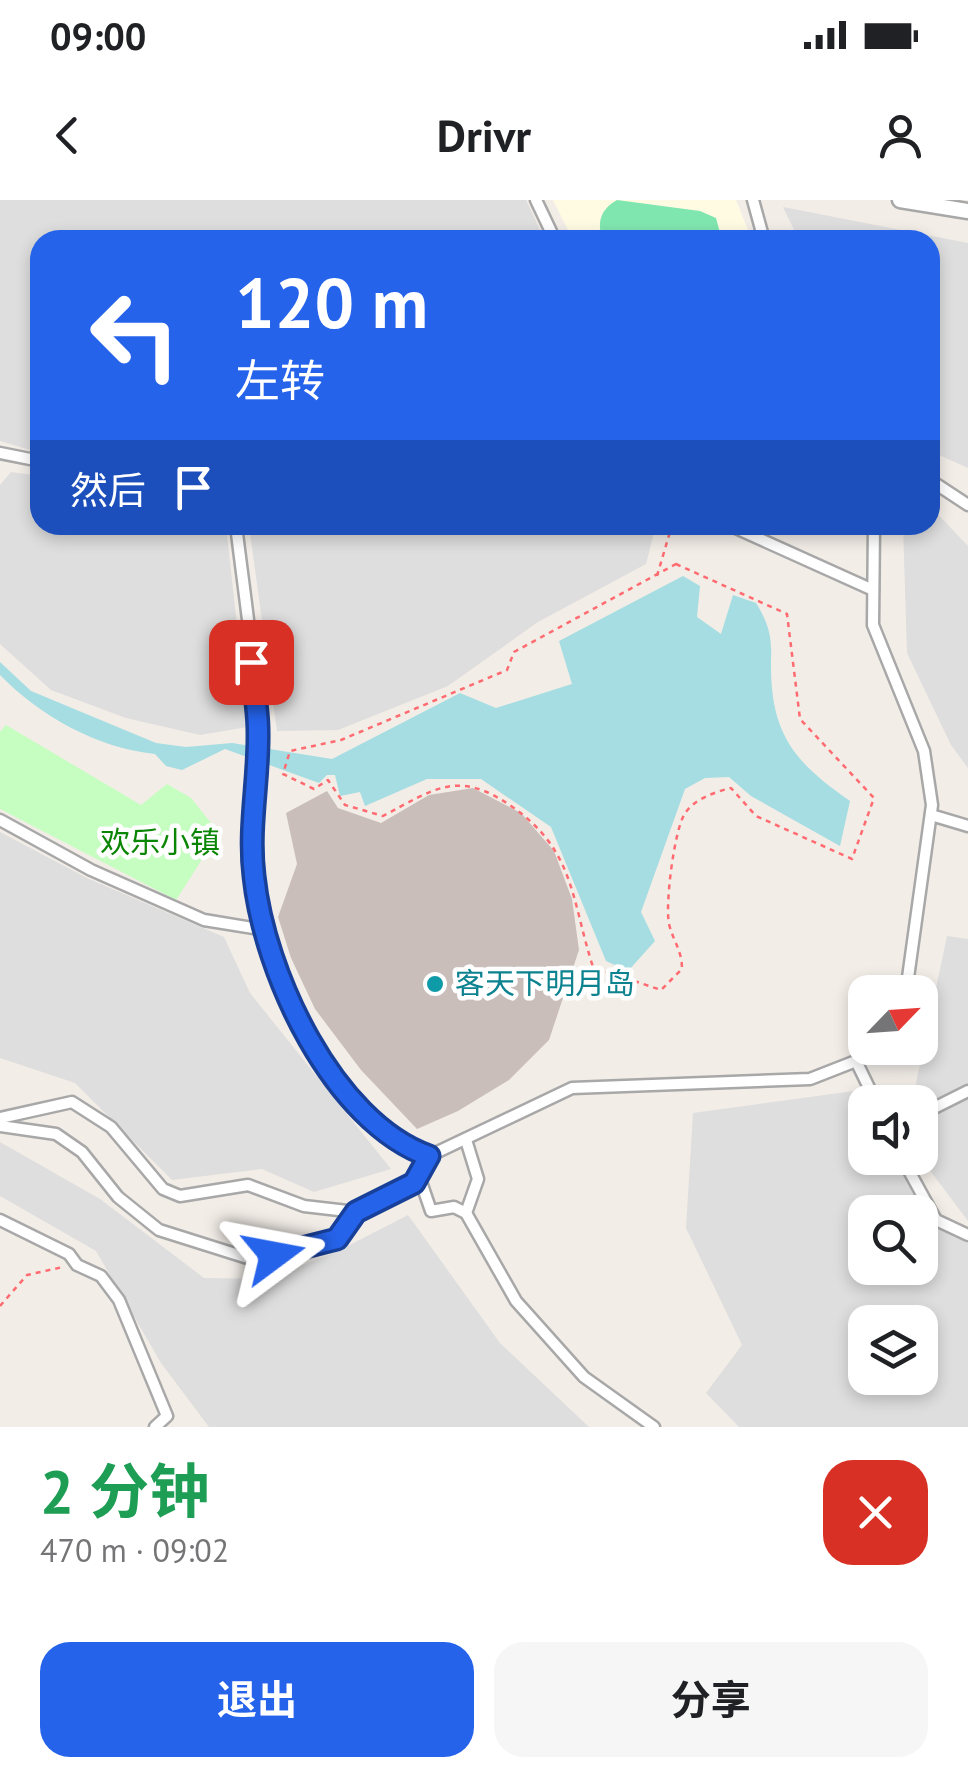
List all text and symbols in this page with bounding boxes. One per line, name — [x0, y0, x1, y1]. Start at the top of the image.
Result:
text: 09:00 — [50, 11, 146, 60]
text: Drivr — [437, 106, 531, 164]
icon: back — [40, 108, 95, 163]
icon: person — [873, 108, 928, 163]
text: 120 m — [235, 257, 428, 347]
icon: left — [70, 270, 200, 400]
text: 左转 — [235, 351, 325, 409]
icon: arrive — [166, 460, 221, 515]
text: 然后 — [70, 465, 146, 514]
pin — [209, 620, 294, 705]
icon: arrive — [224, 635, 279, 690]
park label: 欢乐小镇 — [100, 822, 220, 861]
place label: 客天下明月岛 — [455, 963, 635, 1002]
marker: 客天下明月岛 — [424, 973, 446, 995]
north arrow — [848, 975, 938, 1065]
map controls — [848, 975, 938, 1395]
button: sound — [848, 1085, 938, 1175]
button: search — [848, 1195, 938, 1285]
position arrow — [222, 1203, 326, 1307]
button: layers — [848, 1305, 938, 1395]
text: 2 分钟 — [40, 1452, 209, 1530]
button: close — [823, 1460, 928, 1565]
text: 470 m · 09:02 — [40, 1529, 229, 1571]
button: 退出 — [40, 1642, 474, 1757]
button: 分享 — [494, 1642, 928, 1757]

